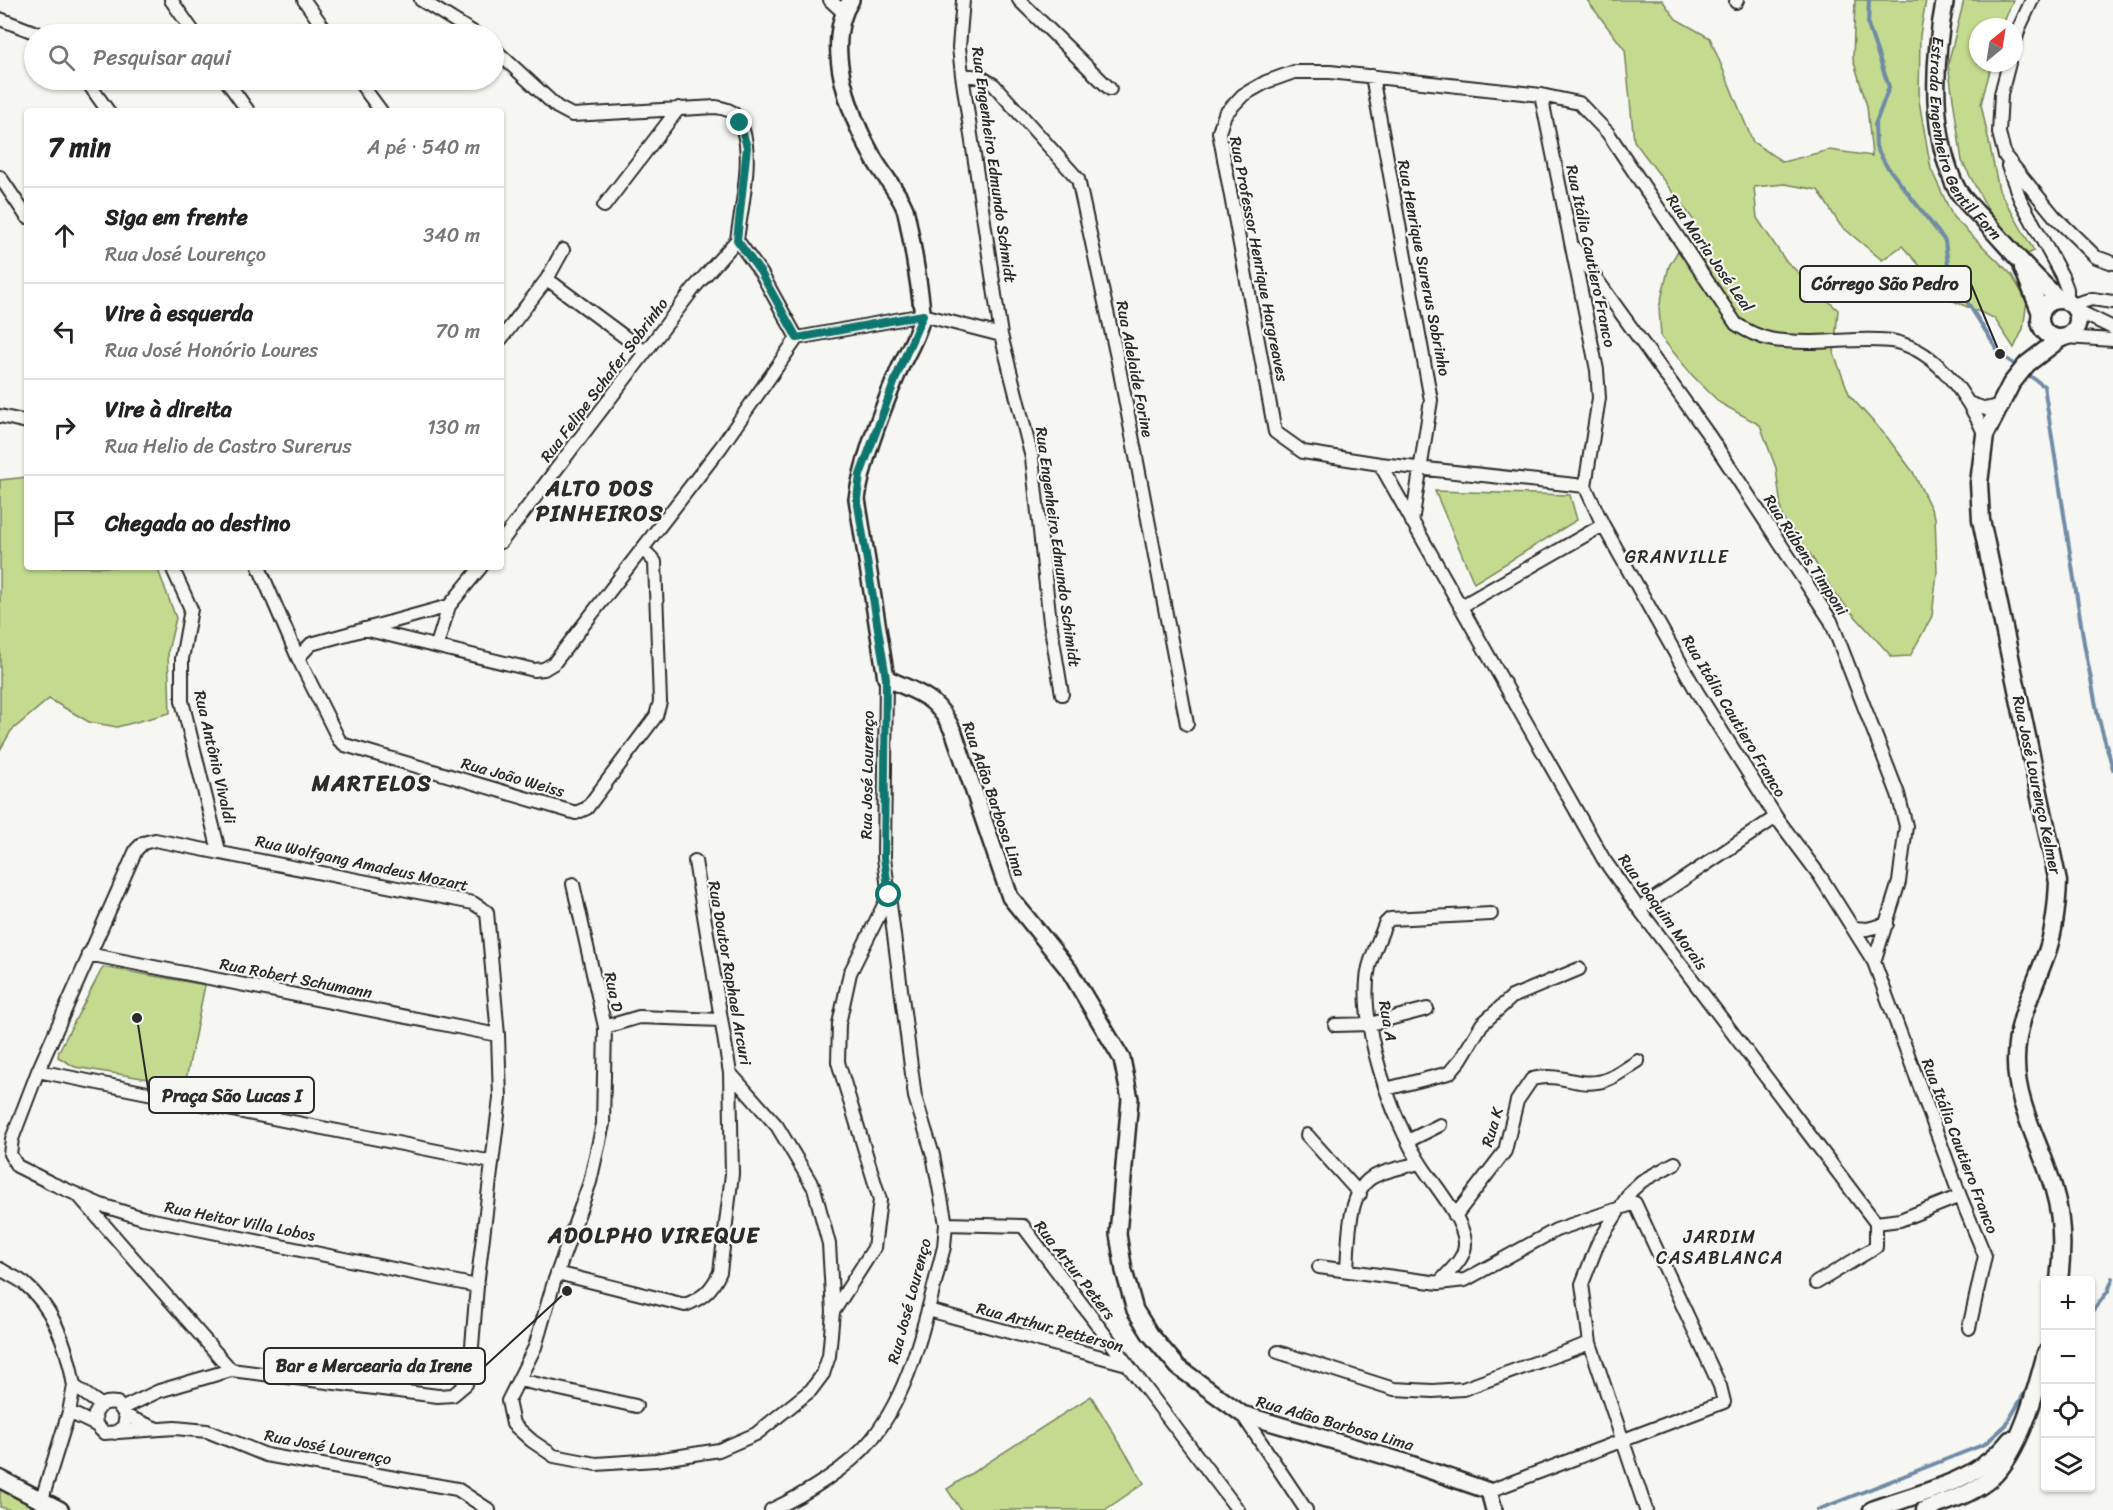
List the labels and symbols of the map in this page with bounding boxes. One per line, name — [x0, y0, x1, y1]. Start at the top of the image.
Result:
north arrow — [1969, 18, 2023, 72]
street label: Estrada Engenheiro Gentil Forn — [1922, 35, 2010, 247]
street label: Rua Engenheiro Edmundo Schmidt — [963, 45, 1025, 285]
route end — [726, 109, 752, 135]
street label: Rua Professor Henrique Hargreaves — [1221, 134, 1297, 385]
street label: Rua Henrique Surerus Sobrinho — [1389, 157, 1459, 379]
street label: Rua Itália Cautiero Franco — [1557, 162, 1625, 350]
street label: Rua Maria José Leal — [1658, 188, 1762, 318]
callout: Córrego São Pedro — [1800, 266, 1971, 302]
text: Córrego São Pedro — [1810, 268, 1959, 300]
street label: Rua Felipe Schafer Sobrinho — [532, 291, 676, 469]
street label: Rua Adelaide Forine — [1108, 298, 1163, 440]
street label: Rua Engenheiro Edmundo Schimidt — [1027, 425, 1089, 669]
district label: ALTO DOS PINHEIROS — [536, 469, 664, 533]
street label: Rua Rúbens Timponi — [1756, 488, 1857, 622]
district label: GRANVILLE — [1625, 541, 1729, 573]
street label: Rua Itália Cautiero Franco — [1674, 629, 1794, 803]
street label: Rua Antônio Vivaldi — [186, 688, 245, 827]
street label: Rua José Lourenço Kelmer — [2004, 693, 2070, 878]
street label: Rua José Lourenço — [851, 710, 883, 840]
street label: Rua Adão Barbosa Lima — [954, 717, 1034, 881]
street label: Rua João Weiss — [458, 748, 569, 806]
district label: MARTELOS — [311, 764, 432, 803]
street label: Rua Wolfgang Amadeus Mozart — [253, 826, 471, 900]
street label: Rua Joaquim Morais — [1610, 847, 1716, 977]
street label: Rua Doutor Raphael Arcuri — [700, 879, 761, 1068]
route start — [875, 881, 901, 907]
street label: Rua Robert Schumann — [217, 949, 375, 1007]
street label: Rua D — [596, 969, 632, 1015]
street label: Rua A — [1370, 998, 1406, 1044]
street label: Rua Itália Cautiero Franco — [1913, 1054, 2007, 1238]
callout: Praça São Lucas I — [149, 1077, 314, 1113]
text: Praça São Lucas I — [162, 1080, 304, 1112]
street label: Rua K — [1472, 1102, 1512, 1150]
street label: Rua Heitor Villa Lobos — [162, 1192, 318, 1250]
street label: Rua Artur Peters — [1027, 1214, 1124, 1327]
district label: ADOLPHO VIREQUE — [547, 1216, 760, 1255]
district label: JARDIM CASABLANCA — [1656, 1221, 1784, 1274]
street label: Rua José Lourenço — [878, 1235, 940, 1367]
street label: Rua Arthur Petterson — [973, 1293, 1127, 1361]
callout: Bar e Mercearia da Irene — [264, 1348, 485, 1384]
text: Bar e Mercearia da Irene — [276, 1350, 473, 1382]
street label: Rua Adão Barbosa Lima — [1253, 1387, 1418, 1460]
street label: Rua José Lourenço — [262, 1420, 394, 1474]

